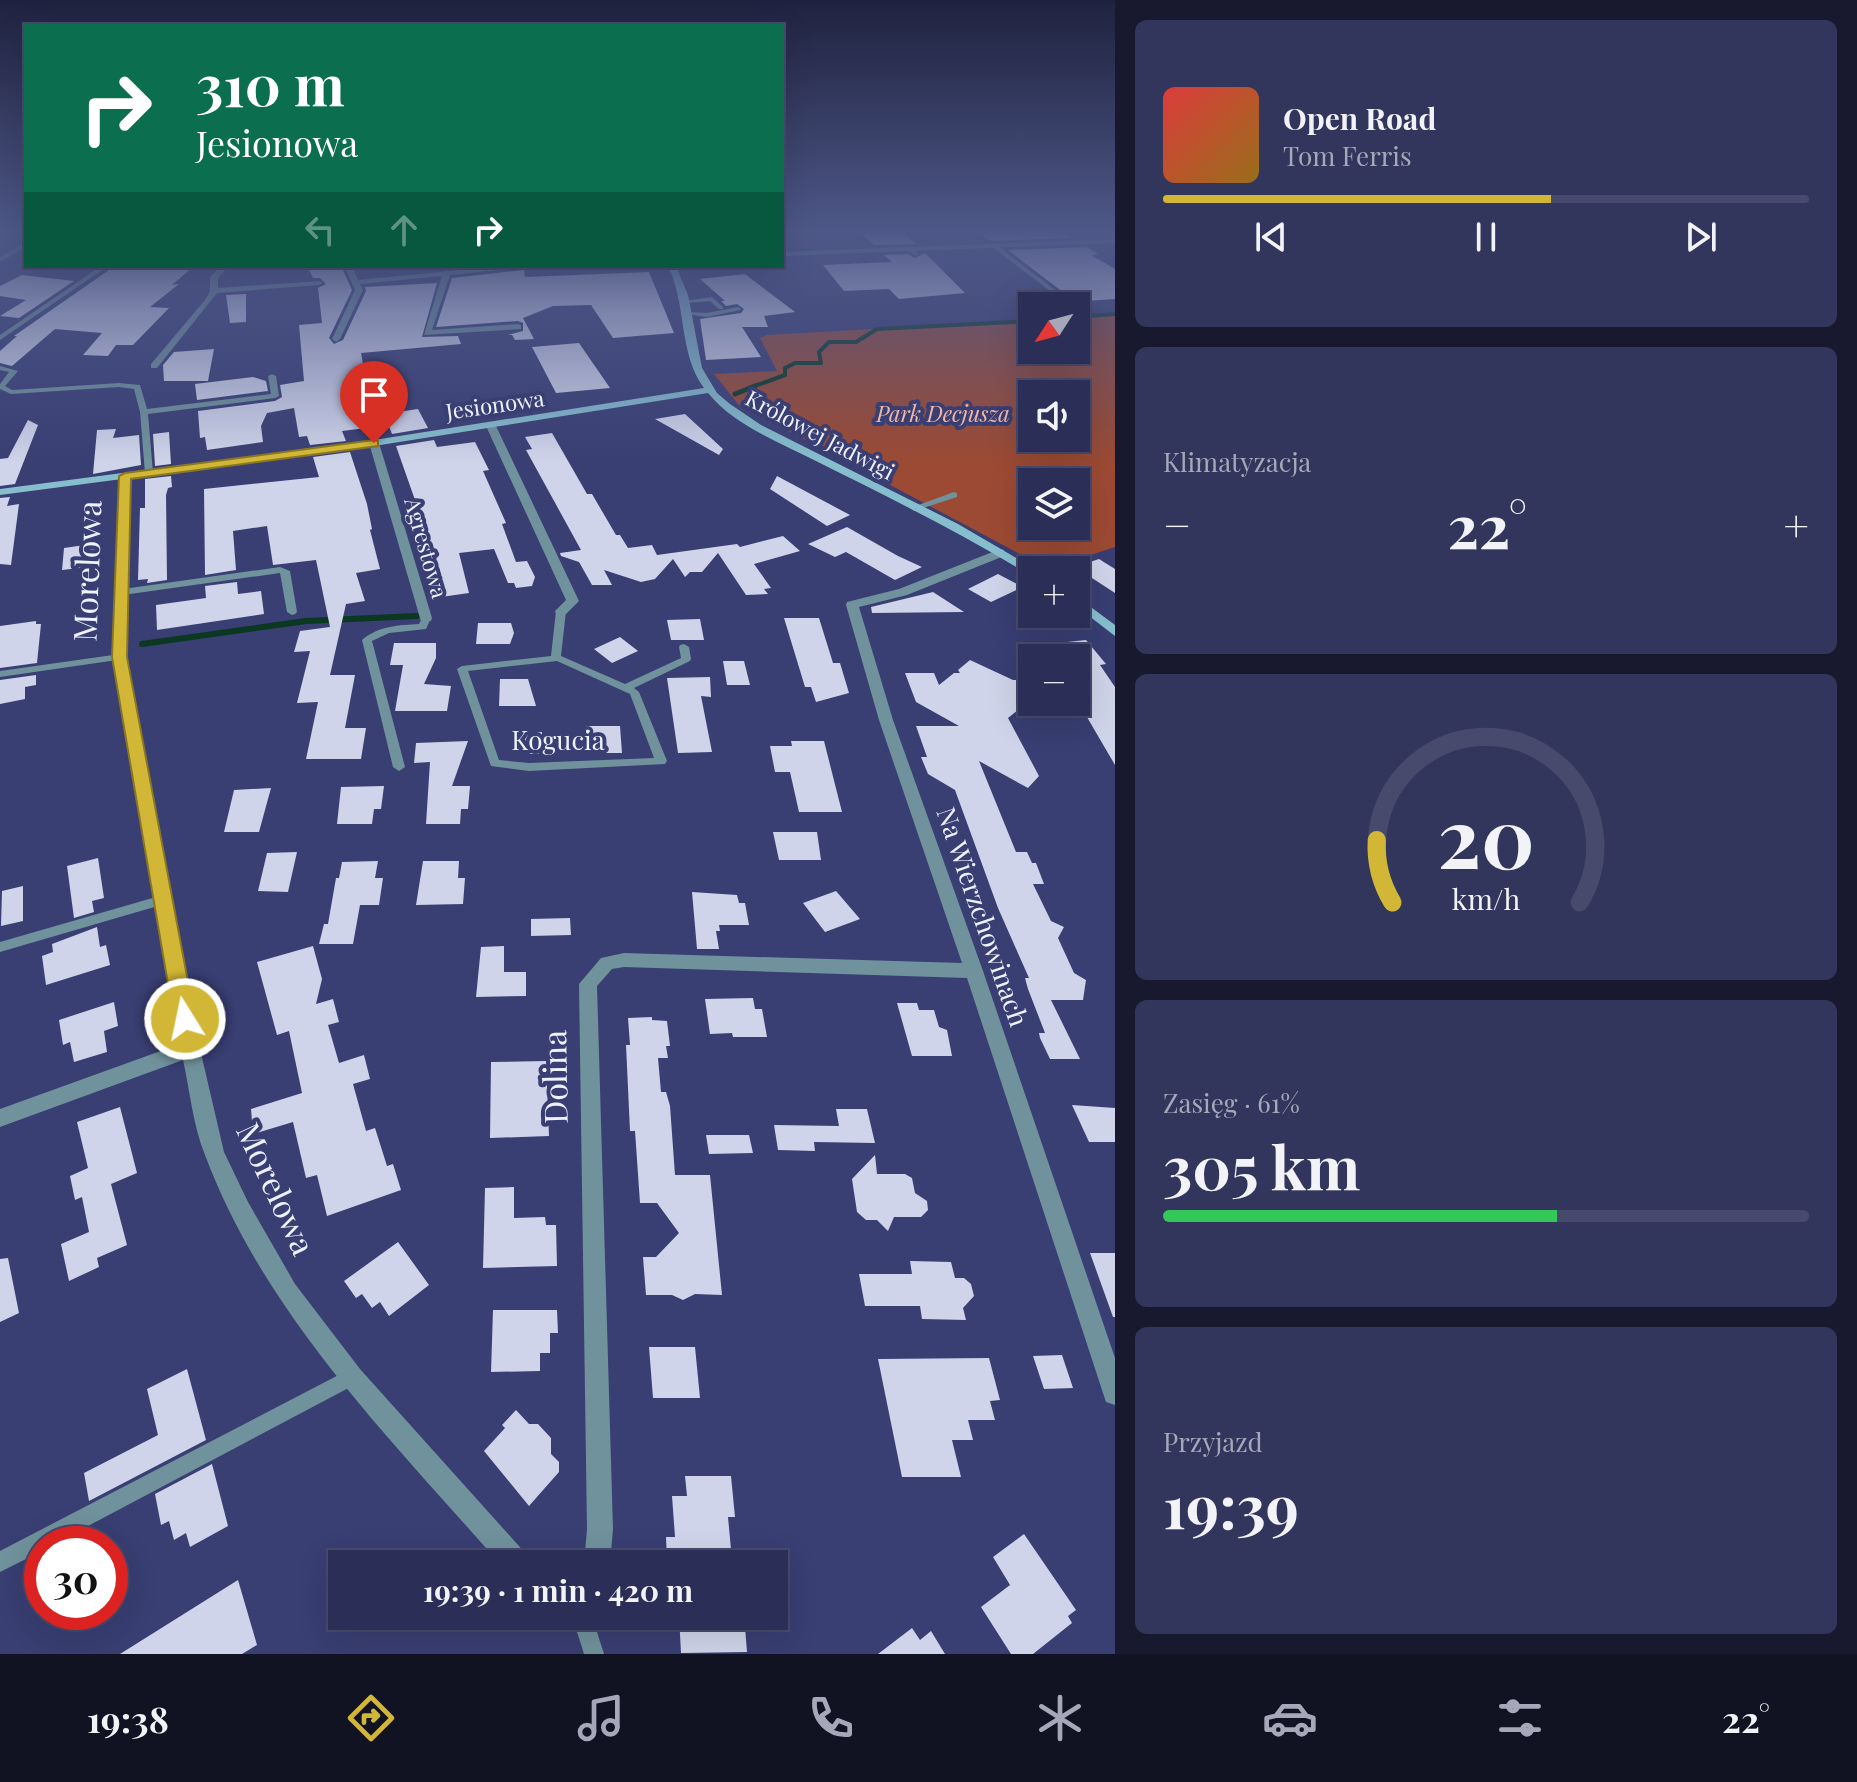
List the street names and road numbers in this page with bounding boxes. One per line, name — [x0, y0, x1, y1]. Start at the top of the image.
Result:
street label: Jesionowa — [443, 382, 546, 426]
street label: Królowej Jadwigi — [741, 382, 900, 486]
street label: Agrestowa — [398, 493, 456, 602]
street label: Morelowa — [62, 500, 109, 642]
street label: Kogucia — [511, 722, 605, 757]
street label: Na Wierzchowinach — [929, 802, 1037, 1031]
street label: Dolina — [531, 1030, 576, 1124]
street label: Morelowa — [228, 1115, 327, 1261]

